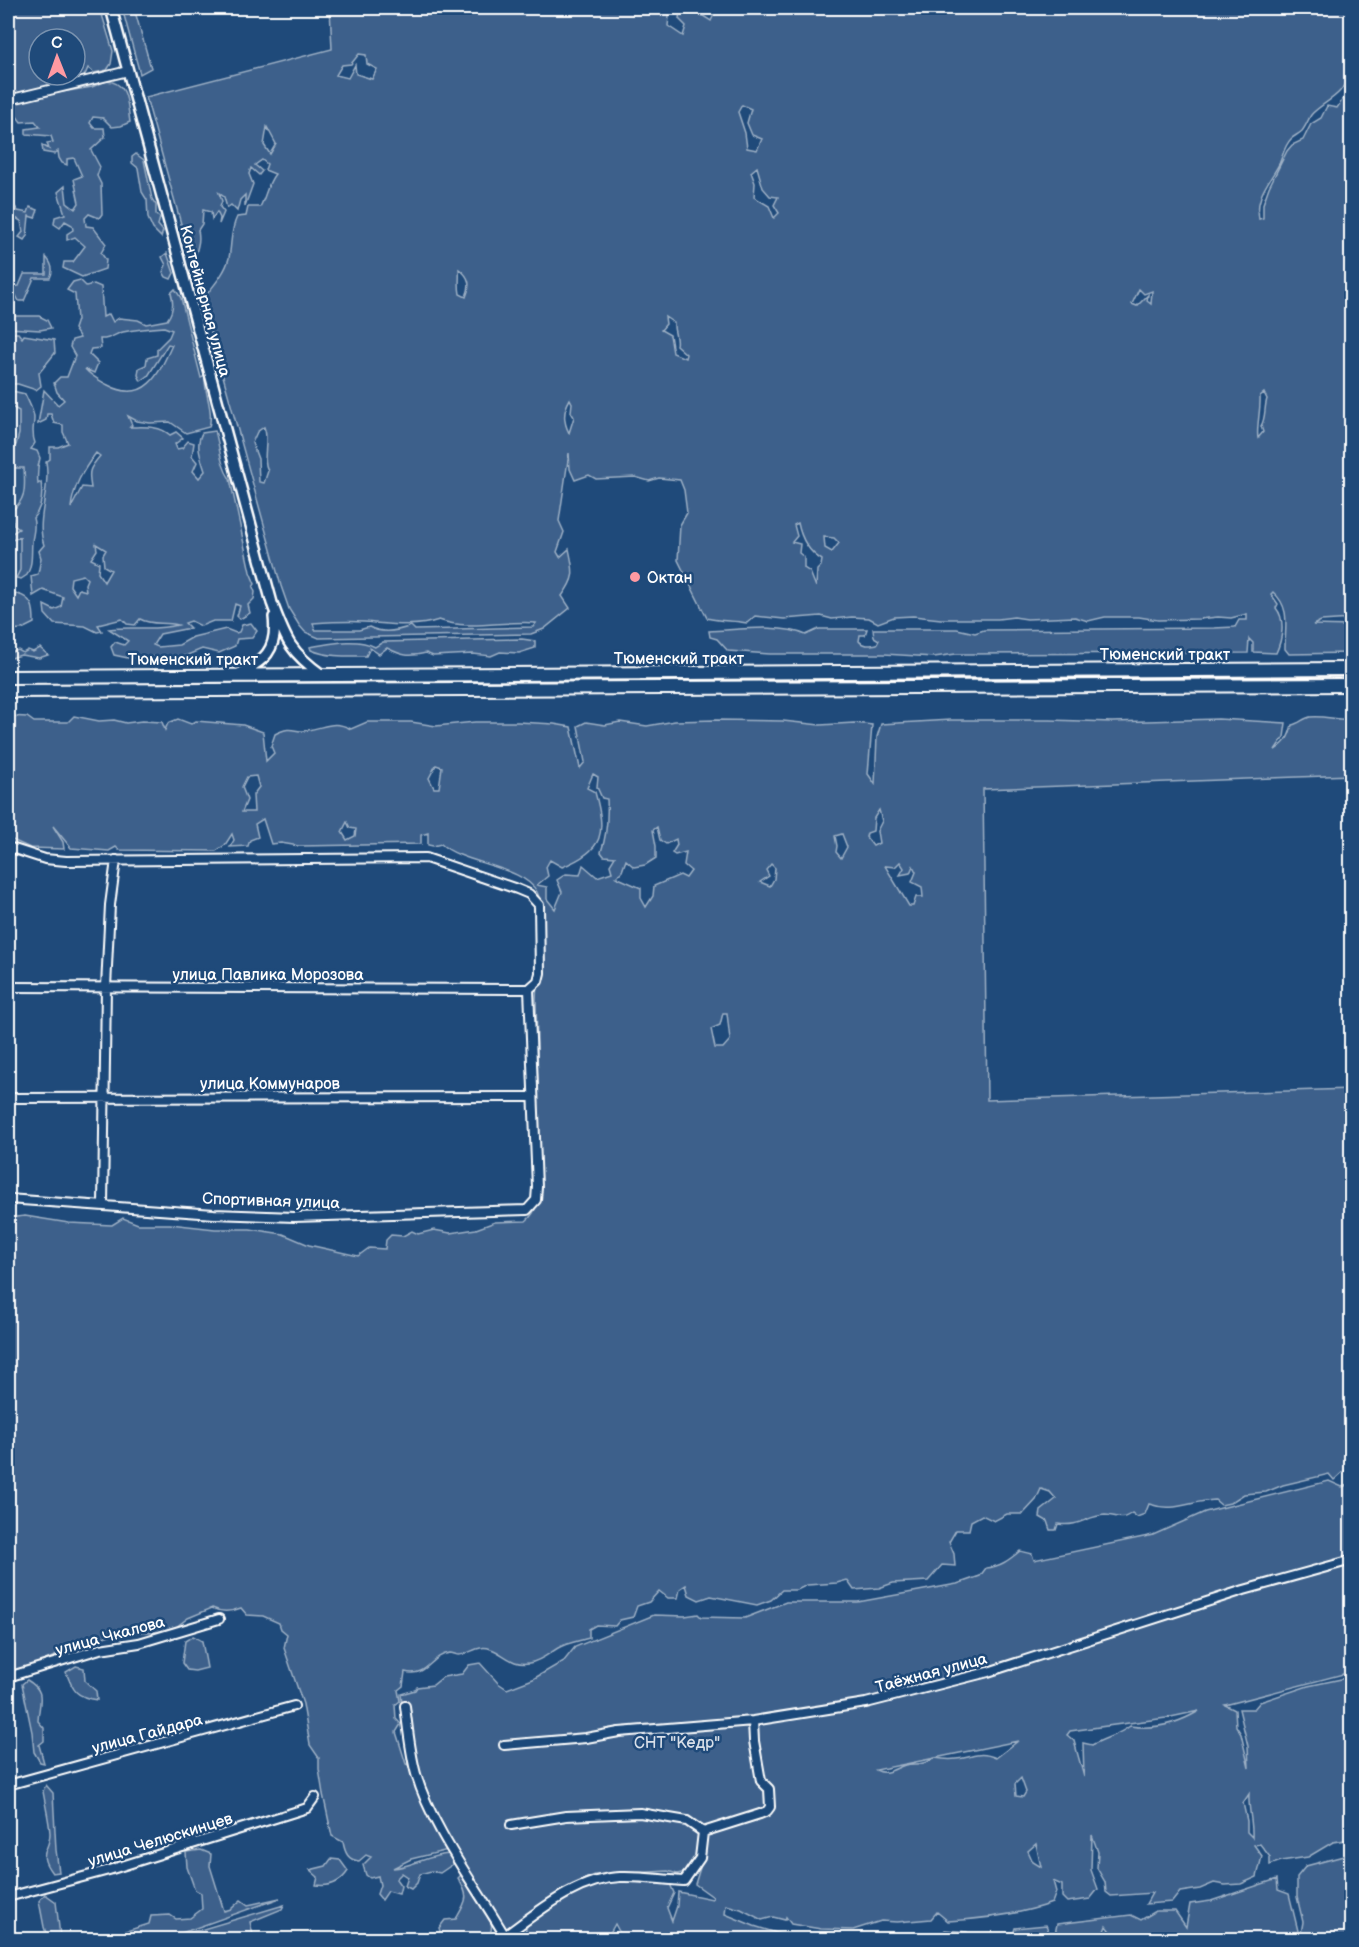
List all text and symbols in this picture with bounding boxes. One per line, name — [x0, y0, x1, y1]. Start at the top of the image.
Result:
north arrow — [27, 27, 87, 87]
text: С — [51, 34, 62, 53]
street label: Контейнерная улица — [175, 223, 234, 380]
place label: Октан — [647, 569, 693, 588]
marker: Октан — [628, 570, 642, 584]
street label: Тюменский тракт — [1100, 646, 1231, 665]
street label: Тюменский тракт — [614, 650, 745, 669]
street label: Тюменский тракт — [128, 651, 259, 670]
street label: улица Павлика Морозова — [172, 966, 364, 985]
street label: улица Коммунаров — [200, 1075, 341, 1094]
street label: Спортивная улица — [202, 1190, 341, 1213]
street label: улица Чкалова — [54, 1613, 168, 1660]
street label: Таёжная улица — [874, 1649, 990, 1697]
street label: улица Гайдара — [90, 1710, 205, 1758]
park label: СНТ "Кедр" — [634, 1734, 720, 1753]
street label: улица Челюскинцев — [86, 1809, 236, 1871]

